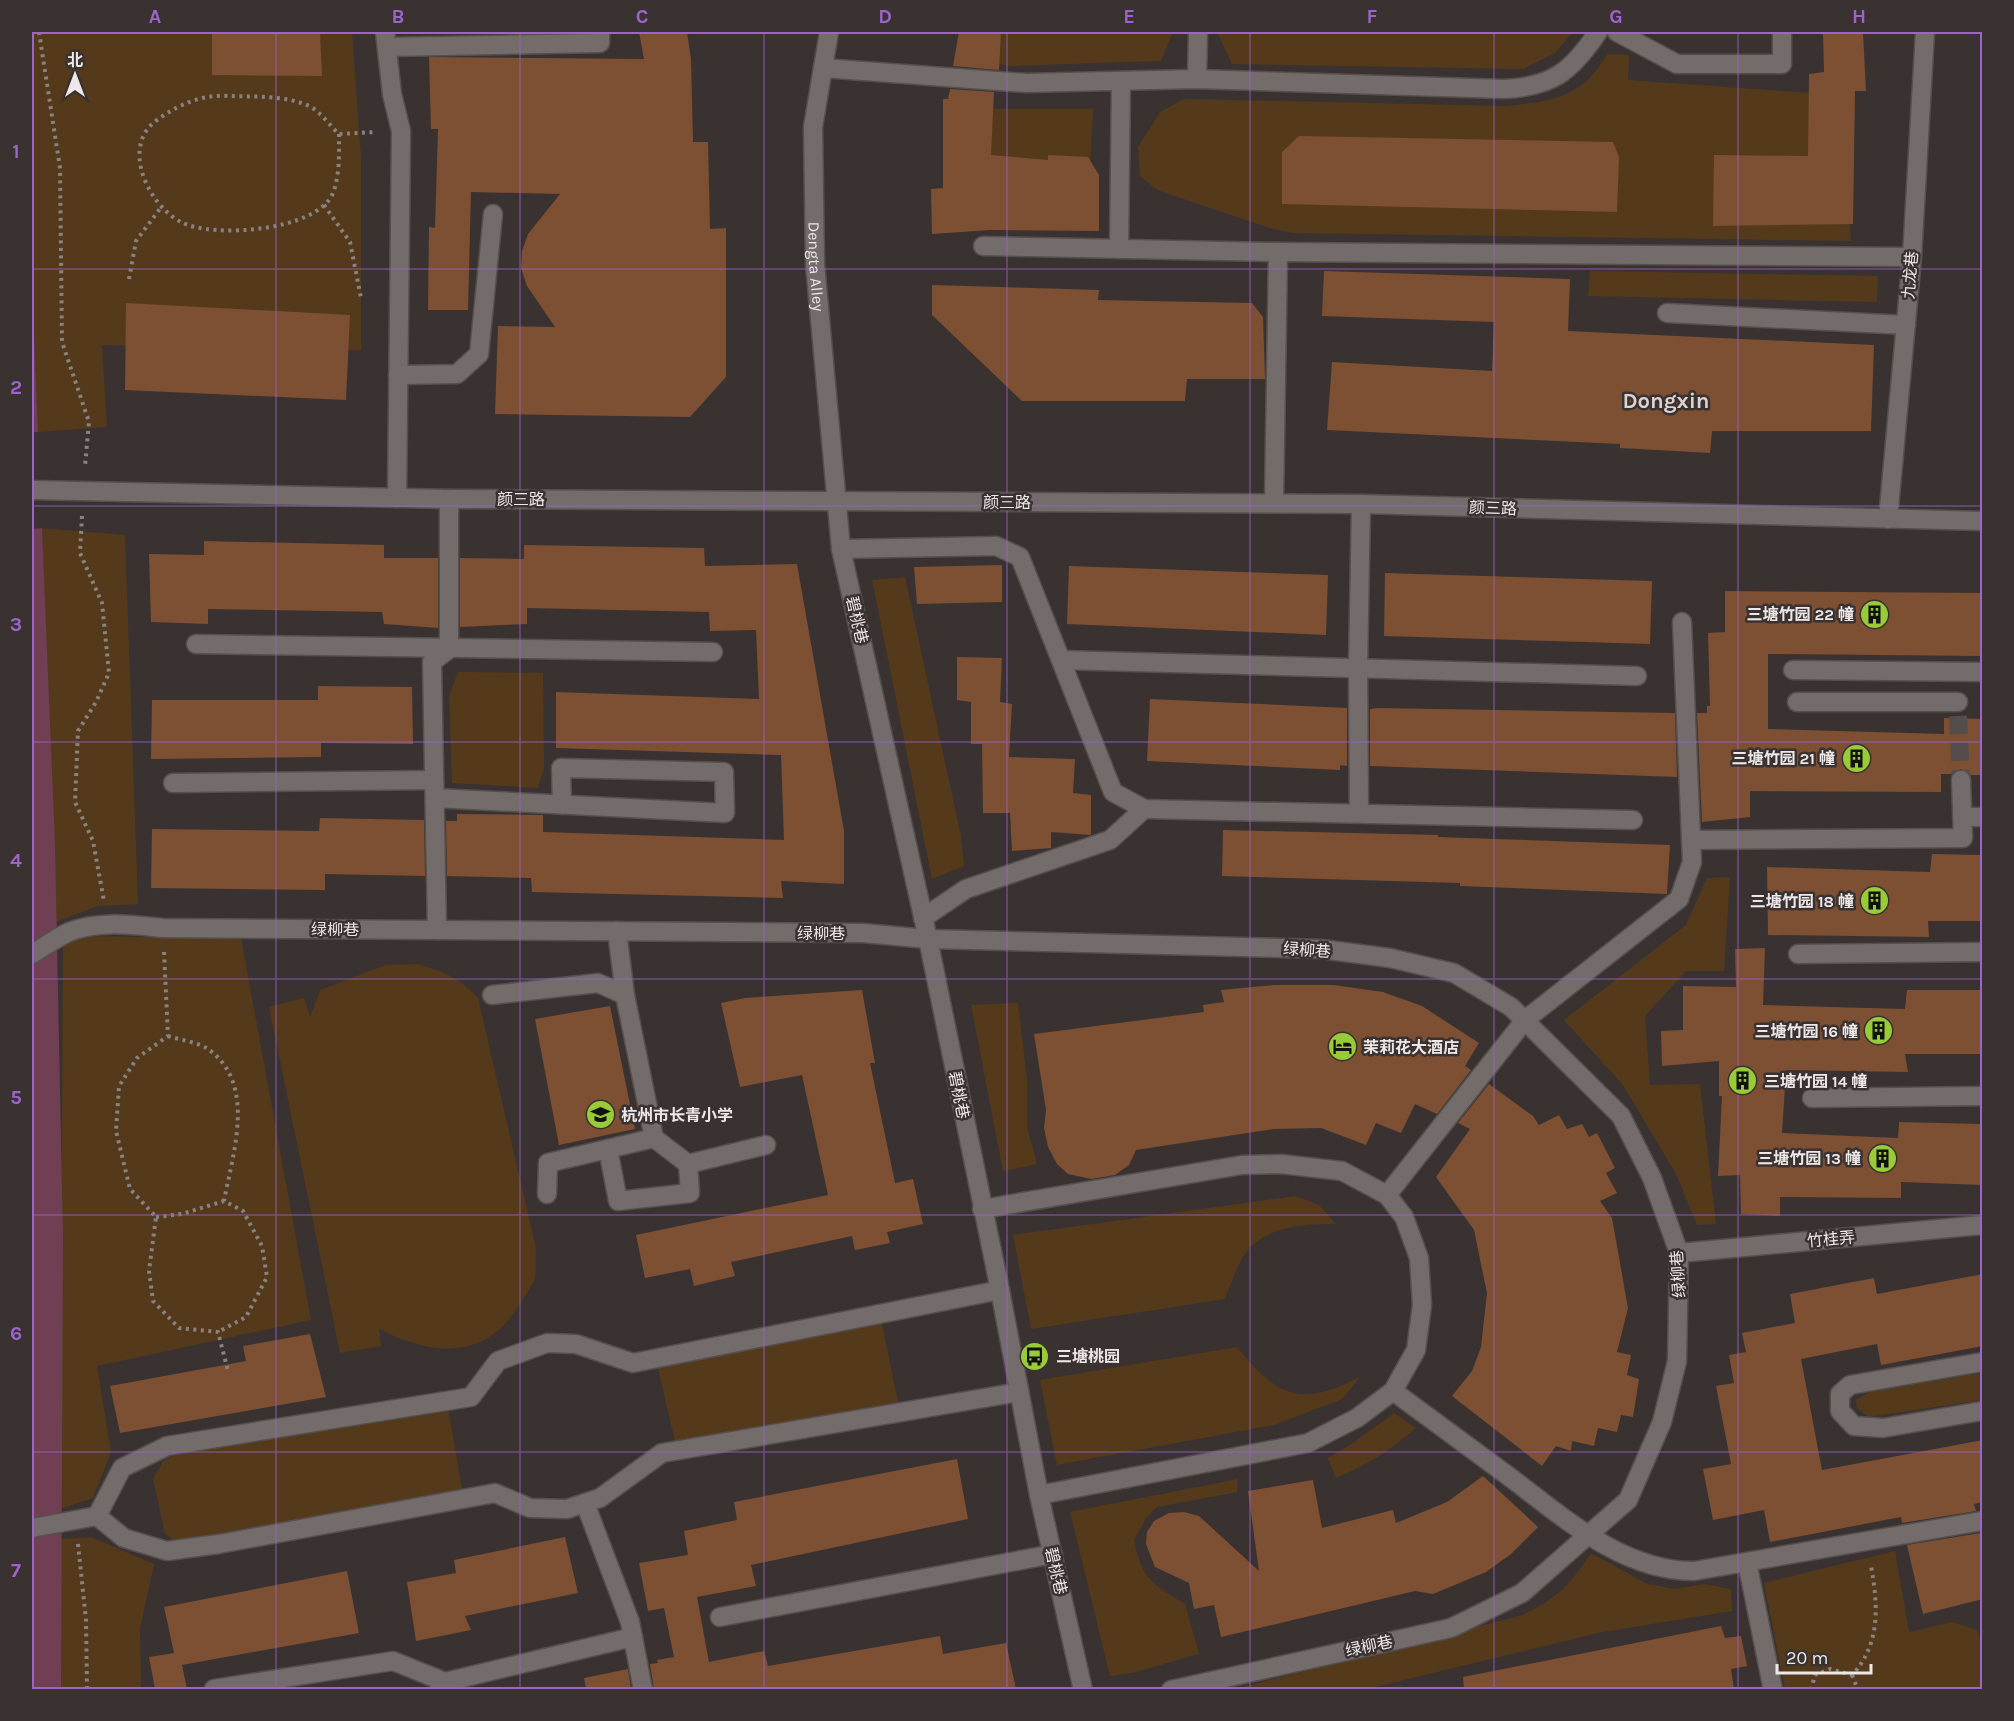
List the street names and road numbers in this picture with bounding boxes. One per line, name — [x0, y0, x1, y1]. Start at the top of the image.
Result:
street label: Dengta Alley — [805, 222, 829, 313]
street label: 九龙巷 — [1898, 250, 1922, 300]
street label: 颜三路 — [497, 490, 545, 509]
street label: 颜三路 — [983, 493, 1031, 512]
street label: 颜三路 — [1469, 498, 1517, 518]
street label: 碧桃巷 — [842, 594, 872, 646]
street label: 绿柳巷 — [311, 920, 359, 939]
street label: 绿柳巷 — [797, 924, 845, 943]
street label: 绿柳巷 — [1282, 939, 1332, 961]
street label: 碧桃巷 — [945, 1070, 973, 1120]
street label: 竹桂弄 — [1806, 1227, 1856, 1251]
street label: 绿柳巷 — [1667, 1249, 1689, 1299]
street label: 碧桃巷 — [1041, 1545, 1071, 1597]
street label: 绿柳巷 — [1344, 1632, 1394, 1660]

